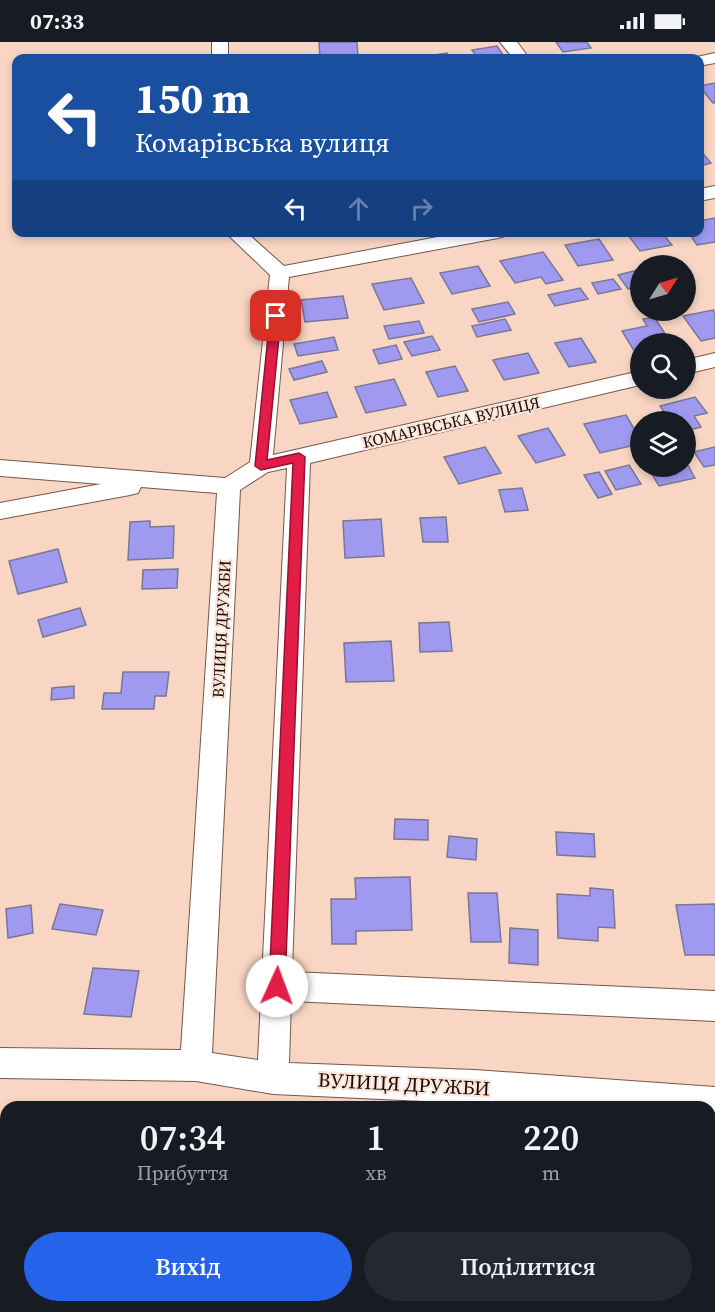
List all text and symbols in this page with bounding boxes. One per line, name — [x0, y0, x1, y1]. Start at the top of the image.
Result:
text: 07:33 — [30, 6, 84, 36]
text: 150 m — [135, 69, 250, 127]
icon: left — [36, 78, 114, 156]
text: Комарівська вулиця — [135, 124, 390, 161]
icon: left — [279, 192, 312, 225]
icon: ahead — [342, 192, 375, 225]
icon: right — [405, 192, 438, 225]
north arrow — [630, 255, 696, 321]
map controls — [630, 255, 696, 477]
pin — [250, 290, 301, 341]
icon: arrive — [259, 299, 292, 332]
button: search — [630, 333, 696, 399]
street label: КОМАРІВСЬКА ВУЛИЦЯ — [360, 391, 542, 453]
button: layers — [630, 411, 696, 477]
street label: ВУЛИЦЯ ДРУЖБИ — [206, 559, 236, 698]
position arrow — [245, 954, 309, 1018]
street label: ВУЛИЦЯ ДРУЖБИ — [317, 1066, 491, 1102]
text: 07:34 — [140, 1113, 226, 1162]
text: 1 — [366, 1113, 385, 1162]
text: 220 — [523, 1113, 579, 1162]
text: Прибуття — [137, 1159, 229, 1187]
text: хв — [365, 1159, 386, 1187]
text: m — [542, 1159, 560, 1187]
button: Вихід — [24, 1232, 352, 1301]
button: Поділитися — [364, 1232, 692, 1301]

